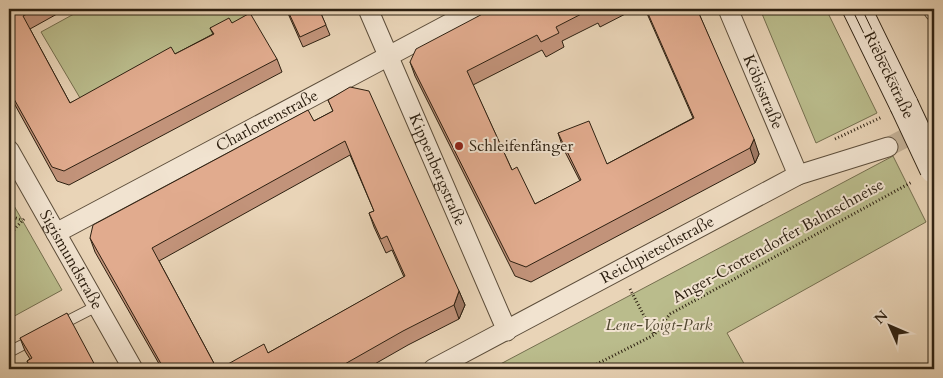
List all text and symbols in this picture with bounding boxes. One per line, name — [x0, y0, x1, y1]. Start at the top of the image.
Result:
street label: Riebeckstraße — [858, 28, 920, 122]
street label: Köbisstraße — [737, 51, 788, 133]
street label: Charlottenstraße — [212, 84, 322, 157]
street label: Kippenbergstraße — [403, 110, 471, 229]
place label: Schleifenfänger — [469, 135, 573, 157]
marker: Schleifenfänger — [453, 140, 465, 152]
street label: Anger-Crottendorfer Bahnschneise — [668, 174, 888, 308]
street label: Sigismundstraße — [34, 206, 108, 313]
street label: Reichpietschstraße — [597, 211, 718, 289]
north arrow — [866, 300, 916, 350]
text: N — [870, 306, 892, 328]
park label: Lene-Voigt-Park — [606, 314, 713, 336]

